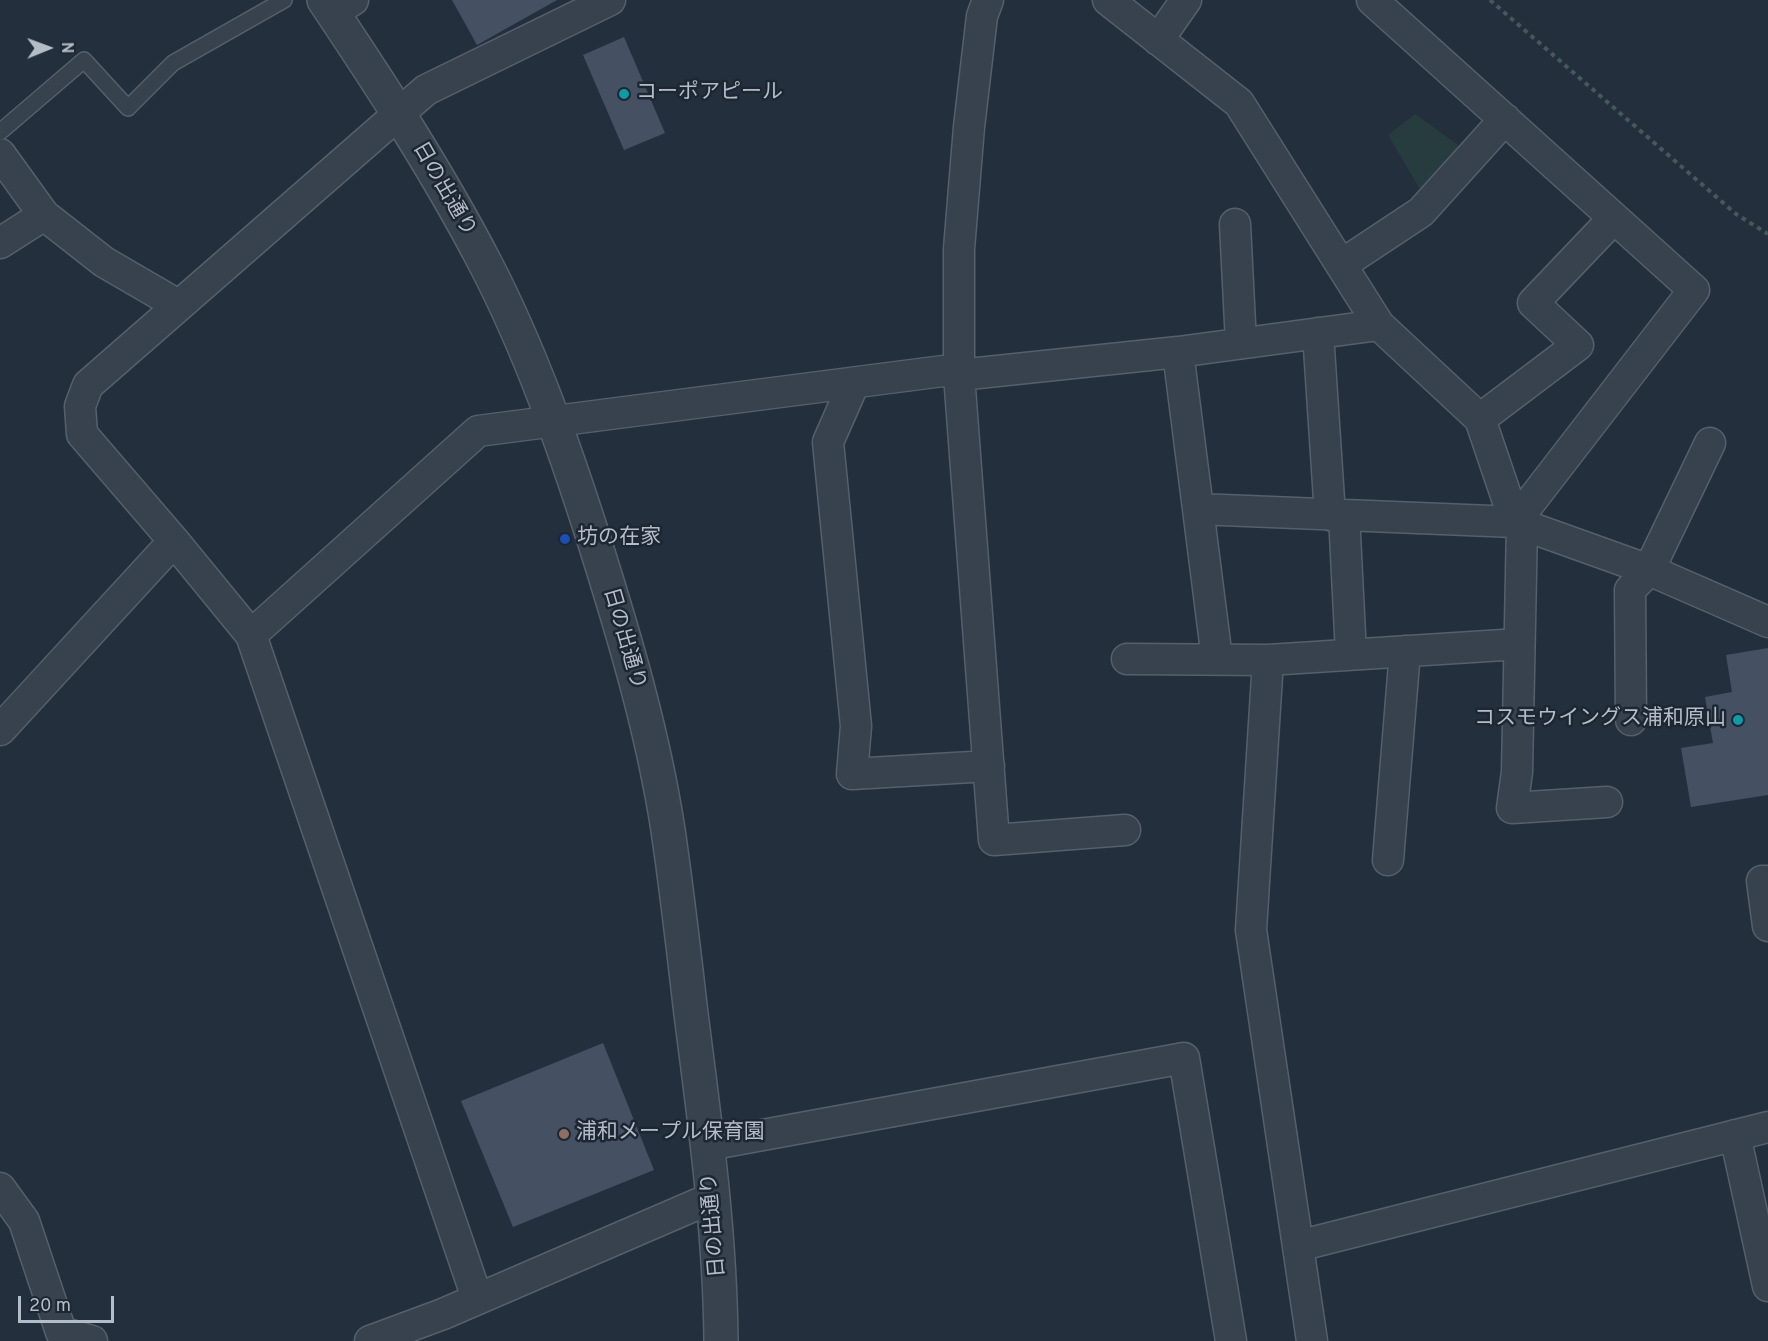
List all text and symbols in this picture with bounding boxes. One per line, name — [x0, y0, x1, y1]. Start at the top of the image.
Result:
north arrow — [18, 18, 78, 78]
text: N — [56, 42, 76, 54]
place label: コーポアピール — [636, 81, 783, 107]
marker: コーポアピール — [617, 87, 631, 101]
street label: 日の出通り — [406, 138, 480, 242]
place label: 坊の在家 — [577, 526, 661, 552]
marker: 坊の在家 — [558, 532, 572, 546]
street label: 日の出通り — [596, 585, 650, 693]
place label: コスモウイングス浦和原山 — [1474, 707, 1726, 733]
marker: コスモウイングス浦和原山 — [1731, 713, 1745, 727]
place label: 浦和メープル保育園 — [576, 1121, 765, 1147]
marker: 浦和メープル保育園 — [557, 1127, 571, 1141]
street label: 日の出通り — [698, 1172, 732, 1278]
scale bar — [21, 1284, 117, 1322]
text: 20 m — [29, 1295, 71, 1318]

